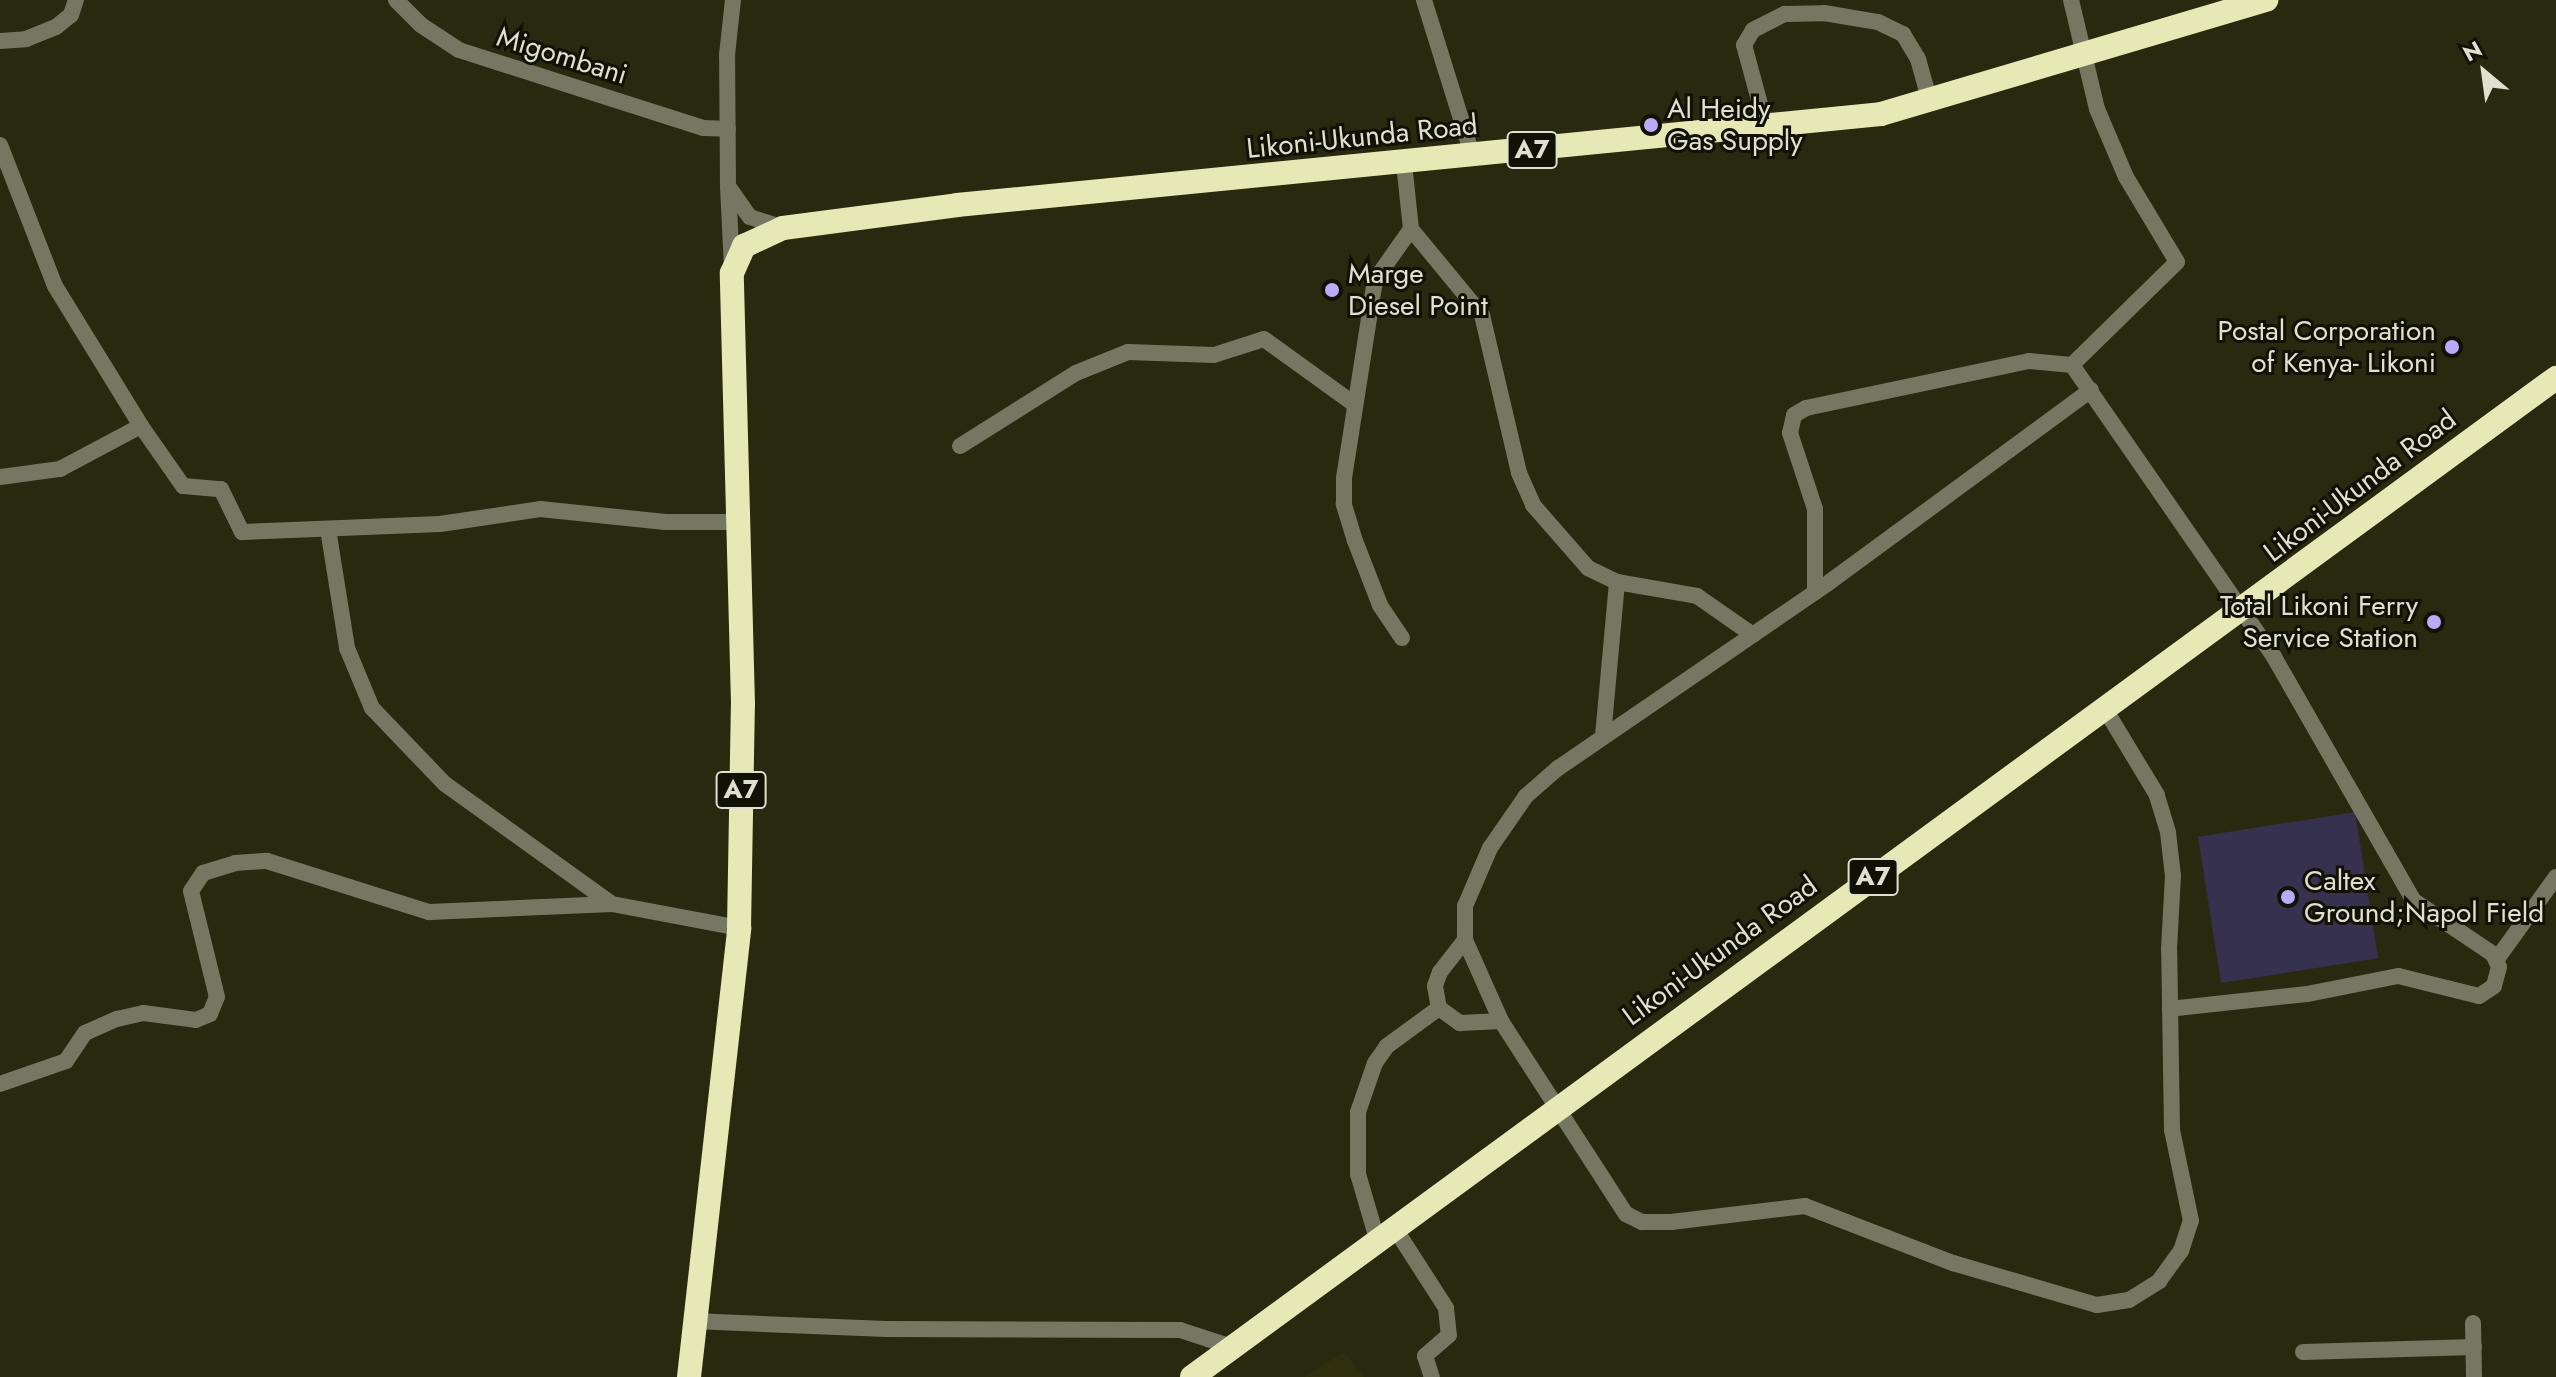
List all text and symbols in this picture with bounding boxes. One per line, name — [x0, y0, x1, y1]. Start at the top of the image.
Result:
street label: Migombani — [493, 20, 631, 92]
north arrow — [2444, 32, 2524, 112]
text: N — [2457, 33, 2488, 69]
place label: Al Heidy Gas Supply — [1667, 92, 1803, 158]
street label: Likoni-Ukunda Road — [1245, 108, 1479, 166]
marker: Al Heidy Gas Supply — [1642, 116, 1660, 134]
road number: A7 — [1506, 128, 1558, 172]
place label: Marge Diesel Point — [1348, 257, 1488, 323]
marker: Marge Diesel Point — [1323, 281, 1341, 299]
place label: Postal Corporation of Kenya- Likoni — [2218, 314, 2436, 380]
marker: Postal Corporation of Kenya- Likoni — [2443, 338, 2461, 356]
street label: Likoni-Ukunda Road — [2257, 403, 2463, 569]
place label: Total Likoni Ferry Service Station — [2220, 589, 2418, 655]
marker: Total Likoni Ferry Service Station — [2425, 613, 2443, 631]
road number: A7 — [715, 768, 767, 812]
road number: A7 — [1847, 855, 1899, 899]
place label: Caltex Ground;Napol Field — [2304, 864, 2544, 930]
street label: Likoni-Ukunda Road — [1616, 869, 1824, 1033]
marker: Caltex Ground;Napol Field — [2279, 888, 2297, 906]

